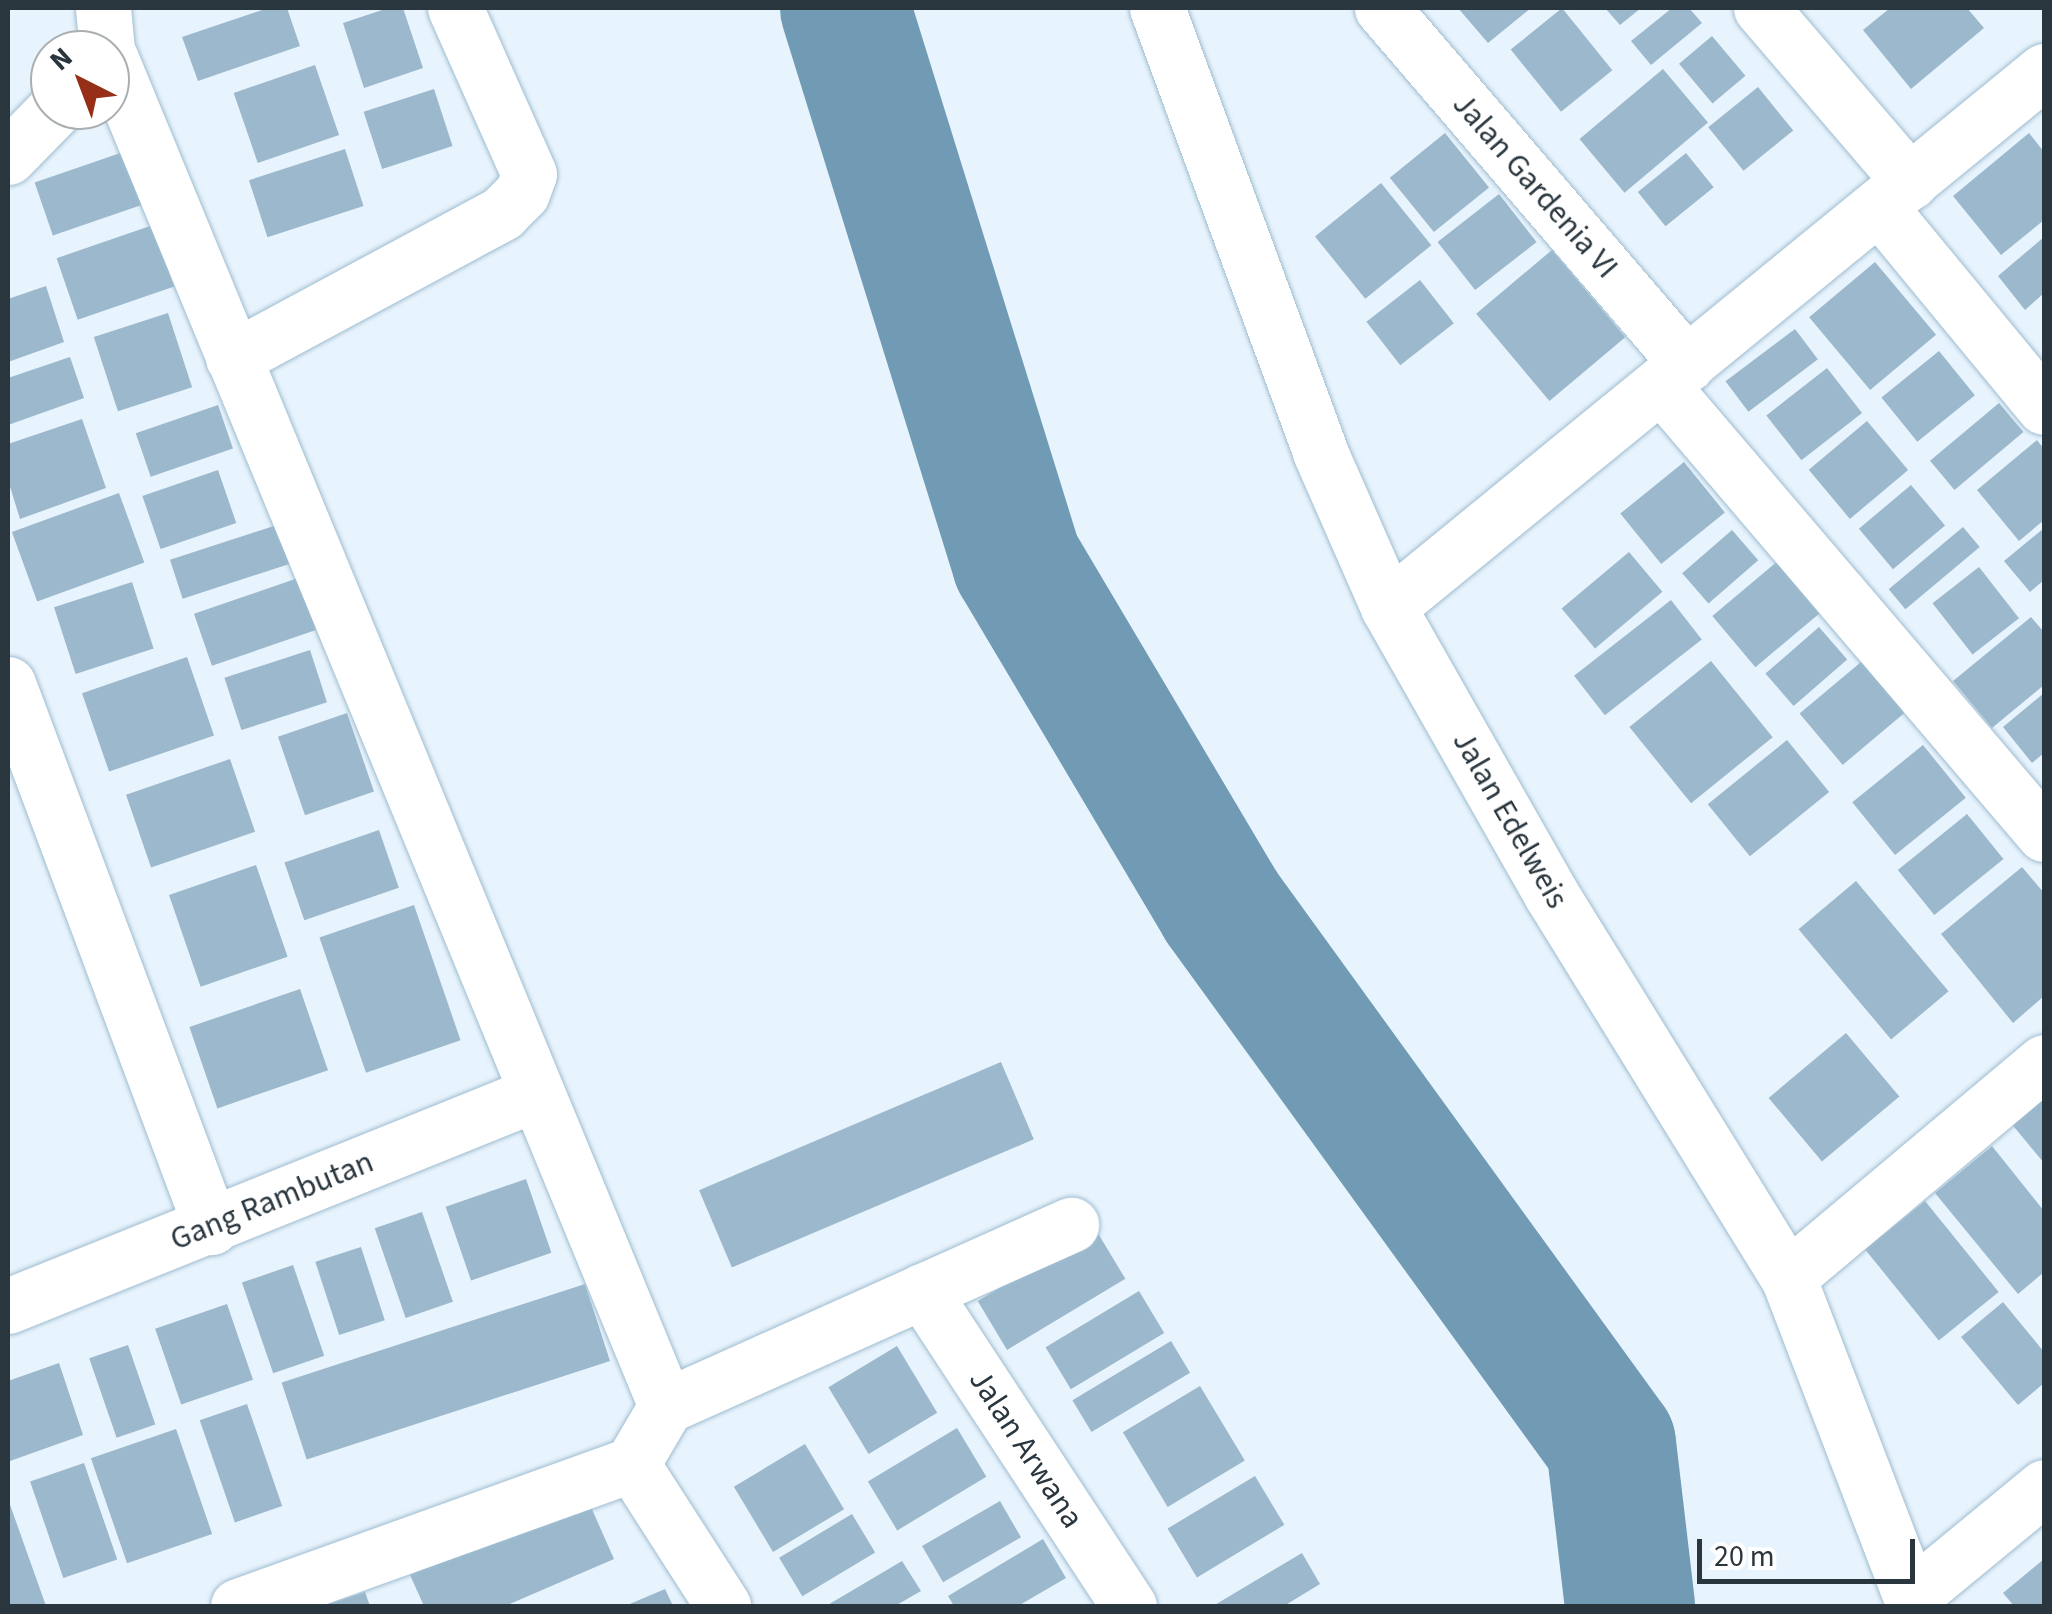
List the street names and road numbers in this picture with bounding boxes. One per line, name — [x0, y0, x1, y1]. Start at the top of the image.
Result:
street label: Jalan Gardenia VI — [1444, 86, 1626, 286]
street label: Jalan Edelweis — [1444, 725, 1576, 915]
street label: Gang Rambutan — [165, 1143, 379, 1259]
street label: Jalan Arwana — [961, 1363, 1091, 1535]

